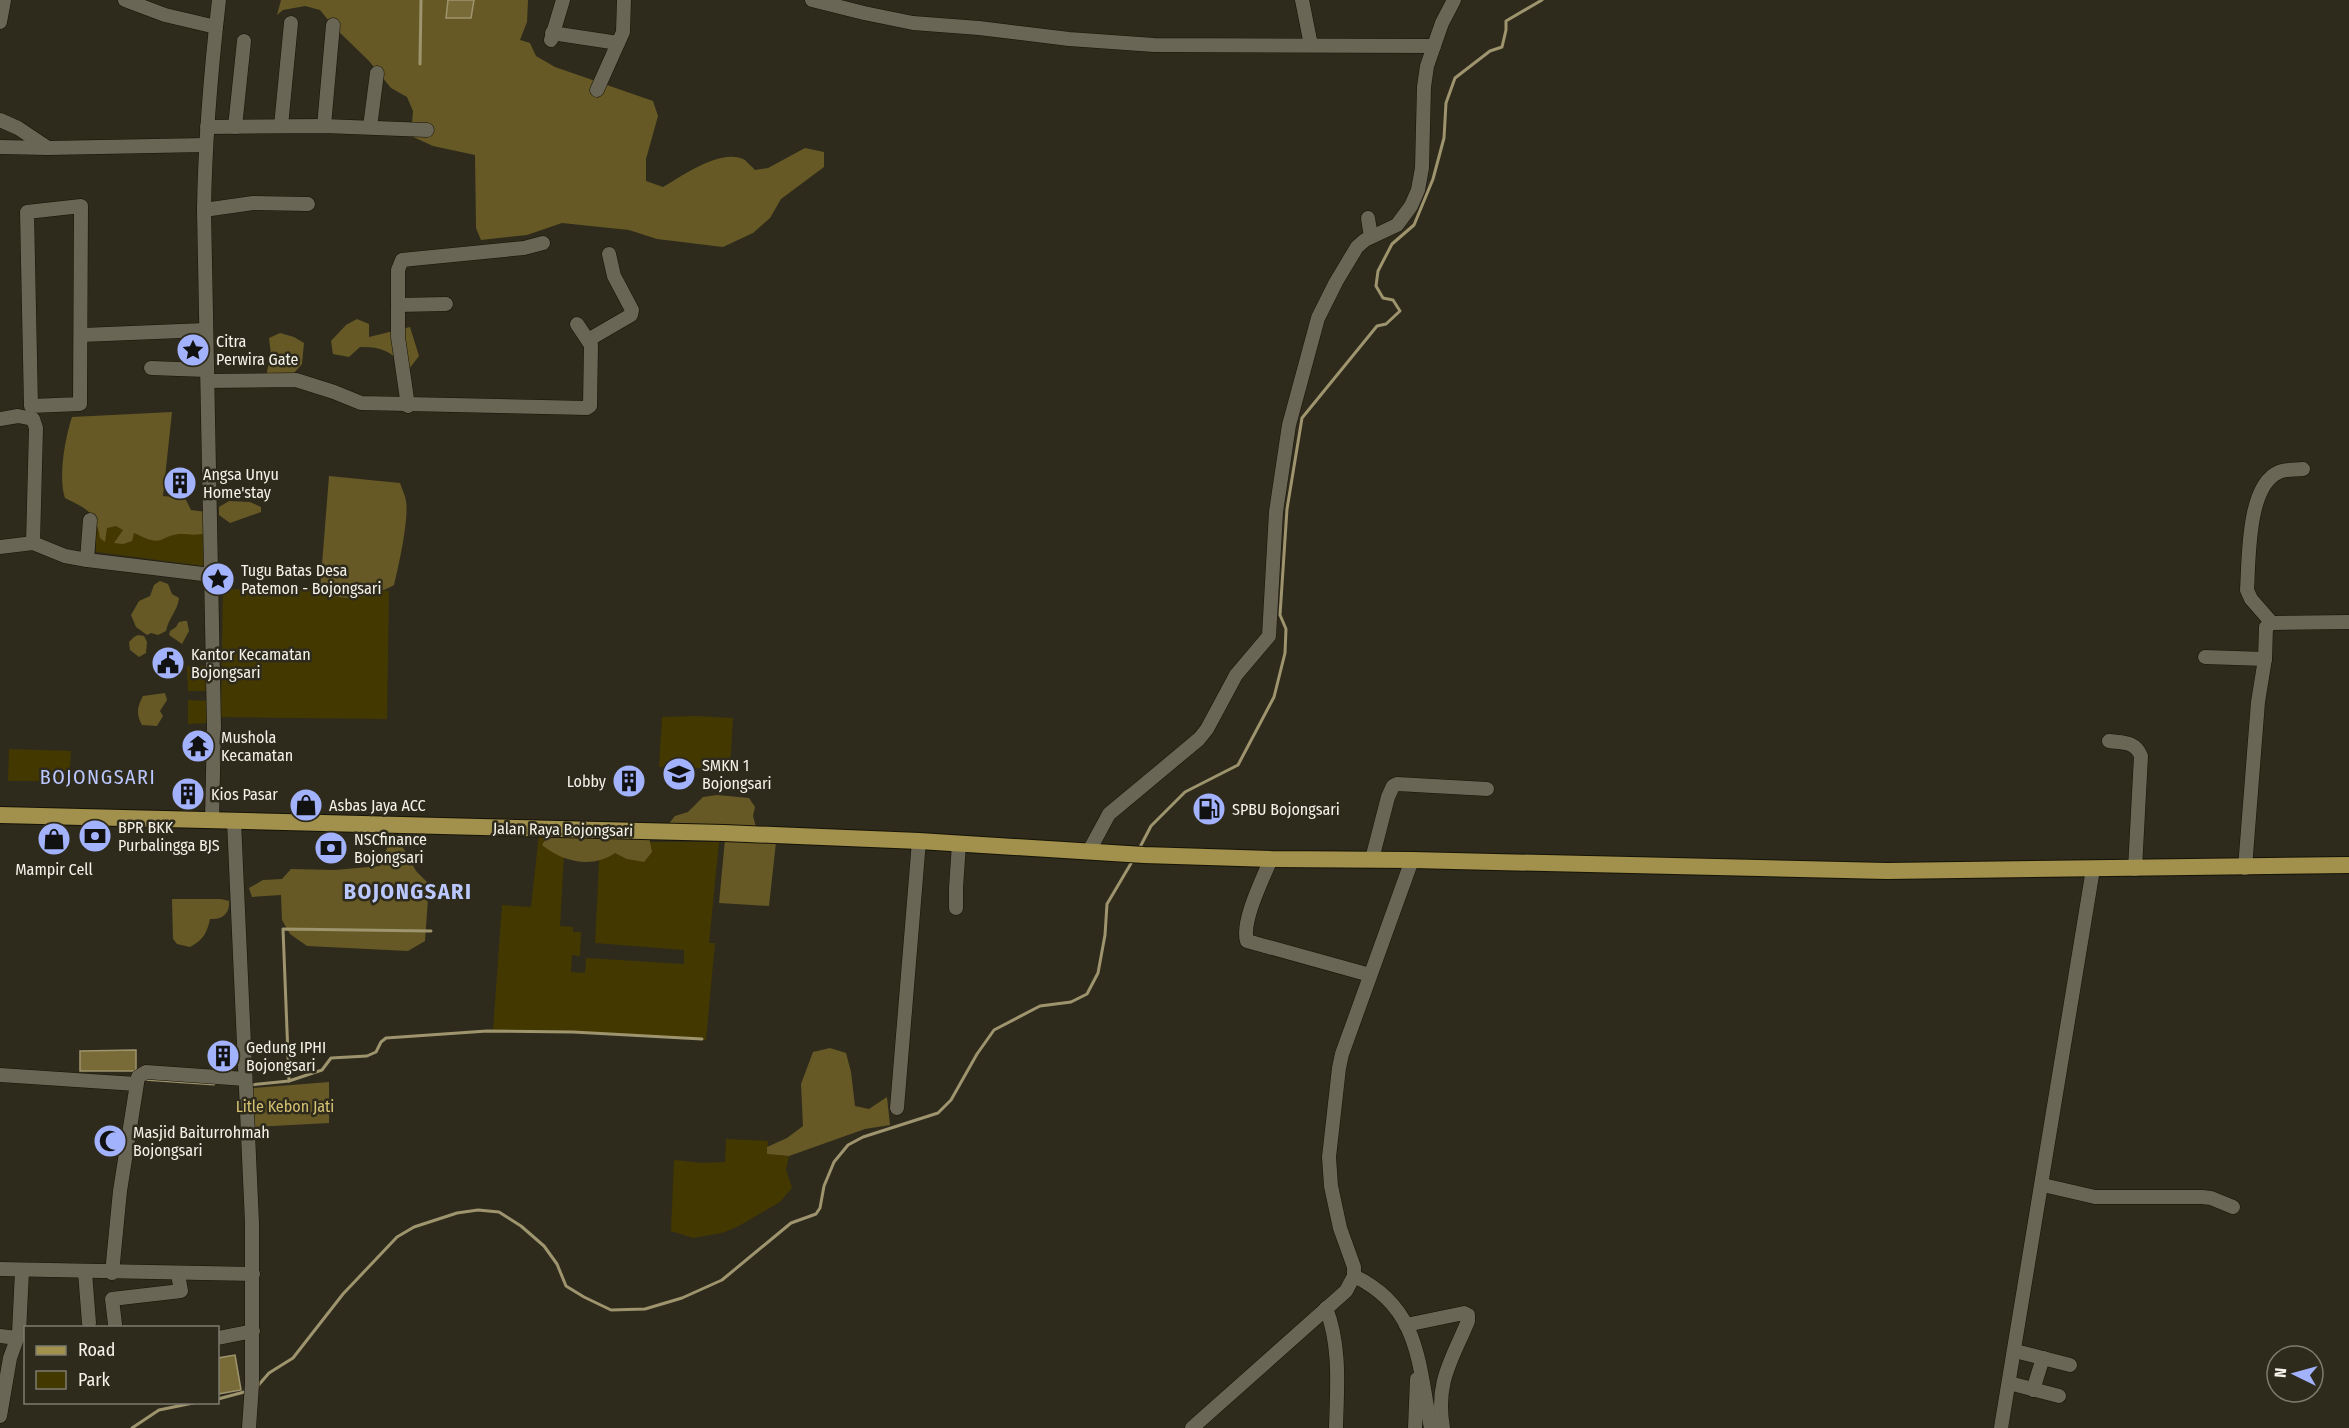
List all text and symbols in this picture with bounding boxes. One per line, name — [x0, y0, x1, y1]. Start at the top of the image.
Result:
place icon: Citra Perwira Gate — [175, 332, 211, 368]
place label: Citra Perwira Gate — [216, 332, 299, 369]
building icon: Angsa Unyu Home'stay — [162, 465, 198, 501]
place label: Angsa Unyu Home'stay — [203, 465, 279, 502]
place icon: Tugu Batas Desa Patemon - Bojongsari — [200, 561, 236, 597]
place label: Tugu Batas Desa Patemon - Bojongsari — [241, 561, 381, 598]
public building icon: Kantor Kecamatan Bojongsari — [150, 645, 186, 681]
place label: Kantor Kecamatan Bojongsari — [191, 645, 311, 682]
temple icon: Mushola Kecamatan — [180, 728, 216, 764]
place label: Mushola Kecamatan — [221, 728, 293, 765]
school or university icon: SMKN 1 Bojongsari — [661, 756, 697, 792]
place label: SMKN 1 Bojongsari — [702, 756, 772, 793]
building icon: Lobby — [611, 763, 647, 799]
district label: BOJONGSARI — [40, 765, 156, 789]
place label: Lobby — [567, 772, 607, 791]
building icon: Kios Pasar — [170, 776, 206, 812]
place label: Kios Pasar — [211, 785, 278, 804]
shop icon: Asbas Jaya ACC — [288, 787, 324, 823]
fuel station icon: SPBU Bojongsari — [1191, 791, 1227, 827]
place label: Asbas Jaya ACC — [329, 796, 426, 815]
place label: SPBU Bojongsari — [1232, 800, 1340, 819]
bank icon: BPR BKK Purbalingga BJS — [77, 818, 113, 854]
place label: BPR BKK Purbalingga BJS — [118, 818, 220, 855]
street label: Jalan Raya Bojongsari — [493, 819, 633, 840]
shop icon: Mampir Cell — [36, 821, 72, 857]
bank icon: NSCfinance Bojongsari — [313, 830, 349, 866]
place label: NSCfinance Bojongsari — [354, 830, 427, 867]
place label: Mampir Cell — [15, 860, 93, 879]
district label: BOJONGSARI — [344, 878, 472, 905]
building icon: Gedung IPHI Bojongsari — [205, 1038, 241, 1074]
place label: Gedung IPHI Bojongsari — [246, 1038, 326, 1075]
park label: Litle Kebon Jati — [236, 1097, 334, 1116]
mosque icon: Masjid Baiturrohmah Bojongsari — [92, 1123, 128, 1159]
place label: Masjid Baiturrohmah Bojongsari — [133, 1123, 270, 1160]
legend — [24, 1326, 219, 1404]
text: Road — [78, 1339, 115, 1361]
north arrow — [2265, 1344, 2325, 1404]
text: N — [2271, 1367, 2290, 1378]
text: Park — [78, 1369, 111, 1391]

